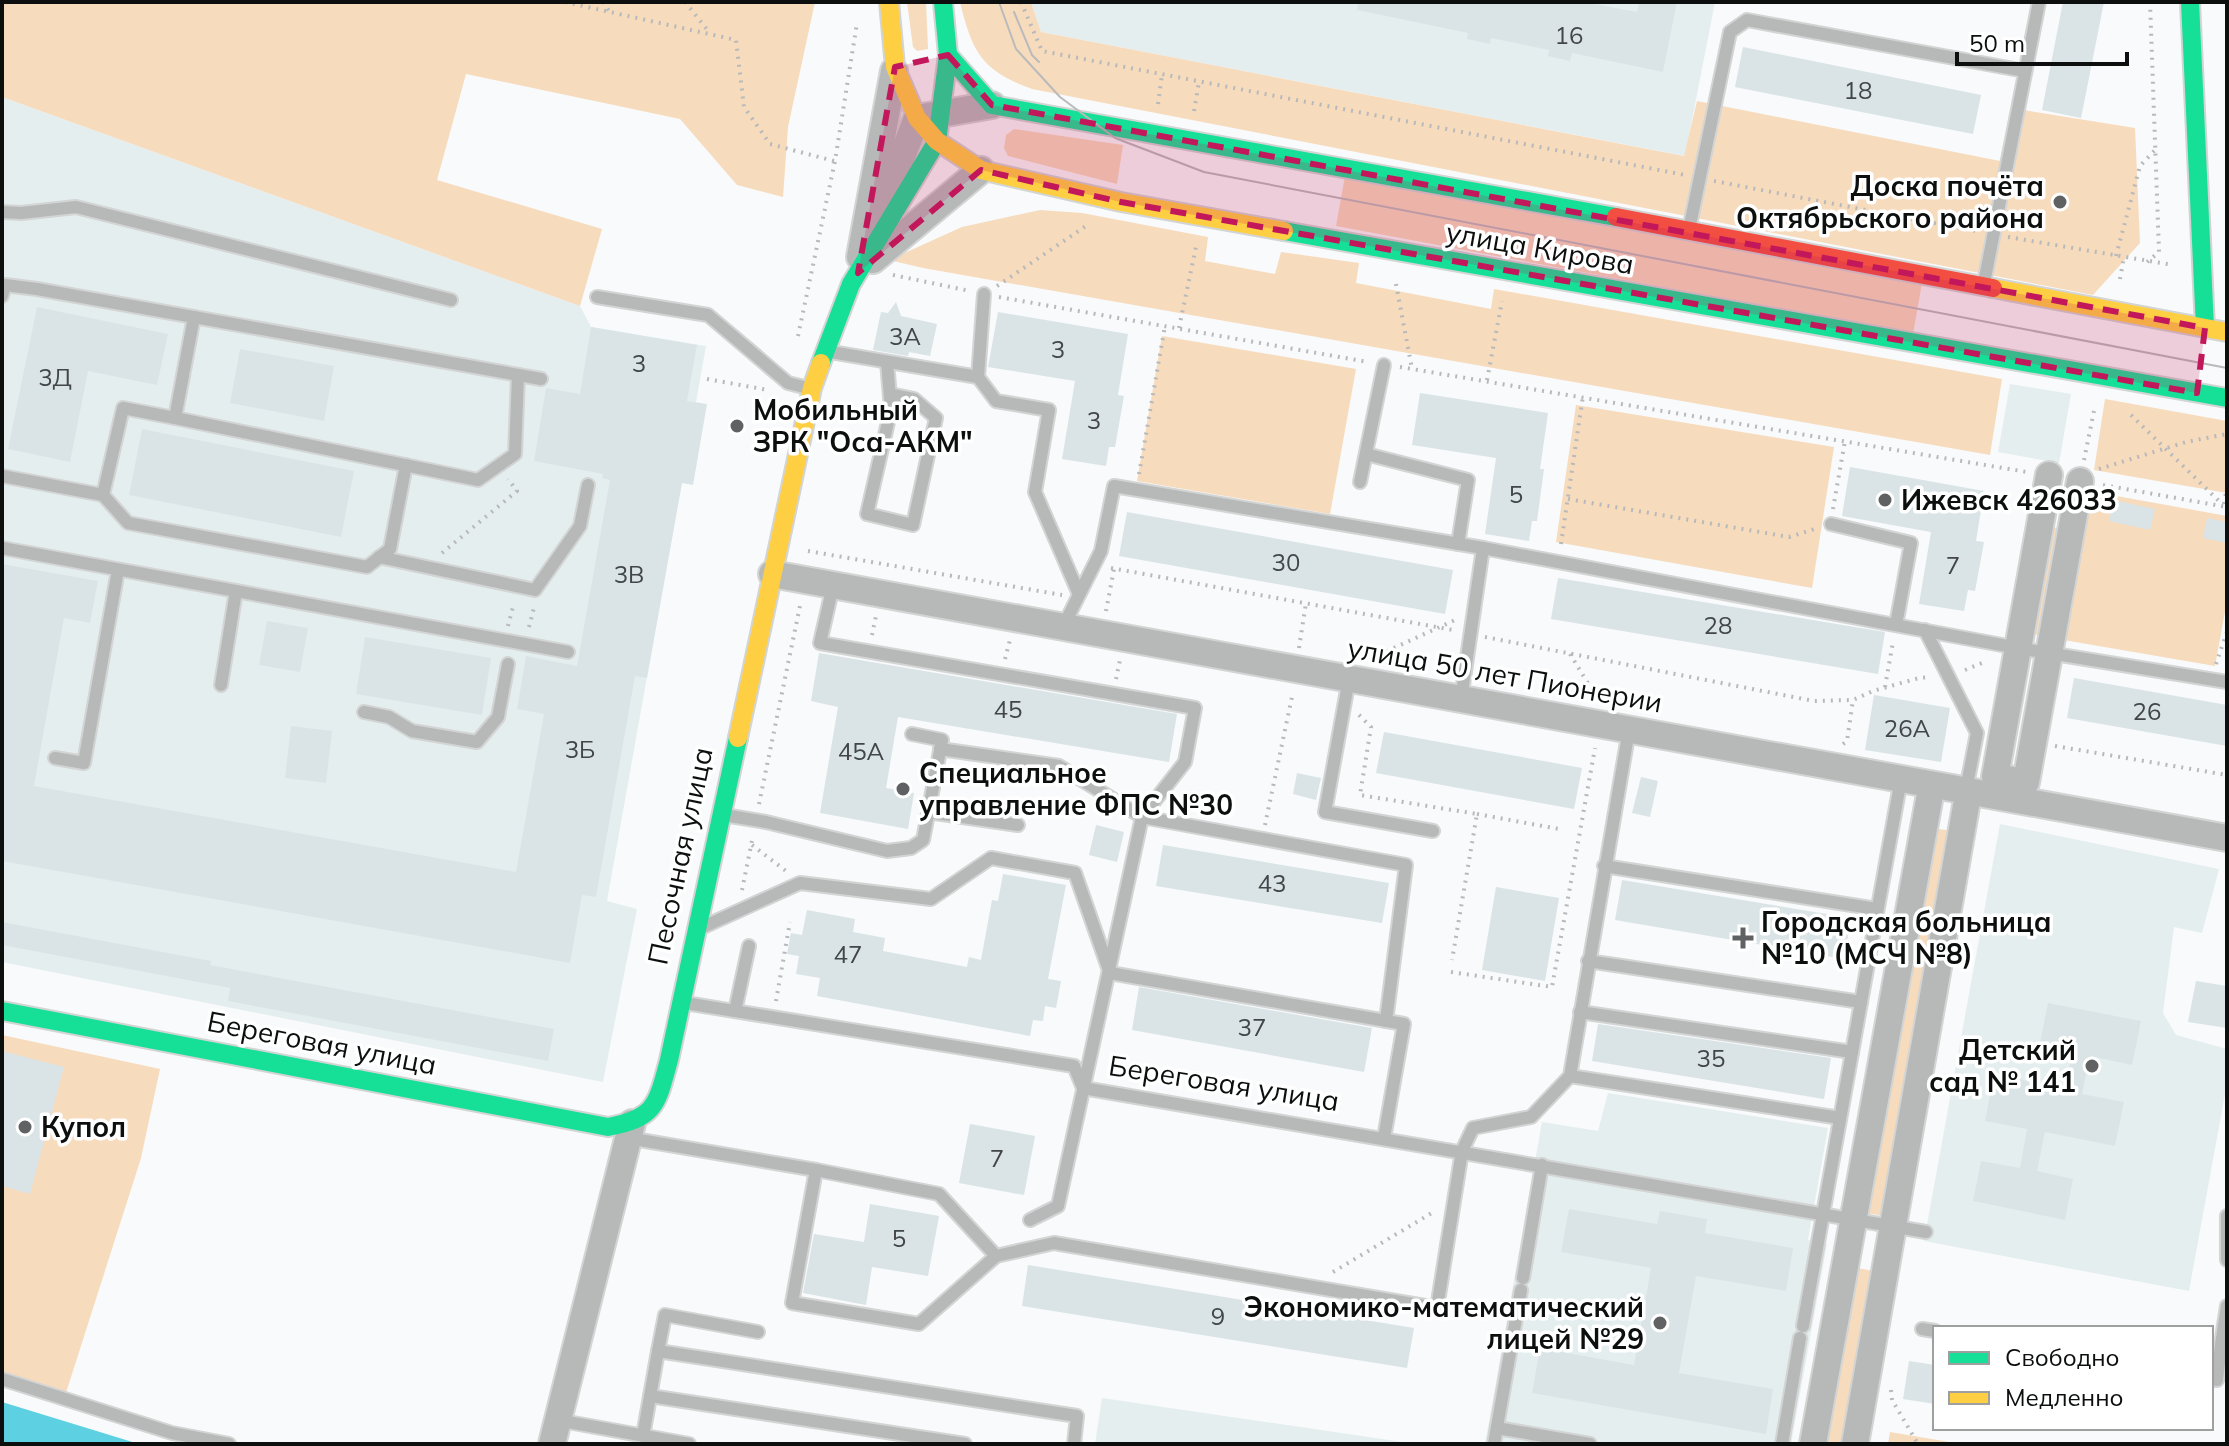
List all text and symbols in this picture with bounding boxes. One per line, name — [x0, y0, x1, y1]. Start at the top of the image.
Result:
scale bar — [1957, 16, 2127, 66]
house number: 16 — [1555, 20, 1583, 50]
text: 50 m — [1969, 28, 2025, 58]
house number: 18 — [1844, 75, 1872, 105]
place label: Доска почёта Октябрьского района — [1736, 168, 2044, 235]
marker: Доска почёта Октябрьского района — [2051, 193, 2069, 211]
street label: улица Кирова — [1443, 214, 1637, 281]
house number: 3А — [889, 321, 921, 351]
house number: 3 — [1051, 334, 1065, 364]
house number: 3 — [632, 348, 646, 378]
house number: 3Д — [38, 362, 72, 392]
place label: Мобильный ЗРК "Оса-АКМ" — [753, 392, 973, 459]
house number: 3 — [1087, 405, 1101, 435]
marker: Мобильный ЗРК "Оса-АКМ" — [728, 417, 746, 435]
house number: 5 — [1509, 479, 1523, 509]
place label: Ижевск 426033 — [1901, 482, 2117, 517]
marker: Ижевск 426033 — [1876, 491, 1894, 509]
house number: 30 — [1272, 547, 1300, 577]
house number: 7 — [1946, 550, 1960, 580]
house number: 3В — [614, 559, 644, 589]
house number: 28 — [1704, 610, 1732, 640]
street label: улица 50 лет Пионерии — [1345, 630, 1665, 719]
house number: 45 — [994, 694, 1022, 724]
house number: 26 — [2133, 696, 2161, 726]
house number: 26А — [1884, 713, 1931, 743]
house number: 3Б — [565, 734, 595, 764]
house number: 45А — [838, 736, 885, 766]
street label: Песочная улица — [639, 744, 720, 968]
place label: Специальное управление ФПС №30 — [919, 755, 1233, 822]
marker: Специальное управление ФПС №30 — [894, 780, 912, 798]
house number: 43 — [1258, 868, 1286, 898]
place label: Городская больница №10 (МСЧ №8) — [1761, 904, 2052, 971]
marker: Городская больница №10 (МСЧ №8) — [1732, 927, 1754, 949]
house number: 47 — [834, 939, 862, 969]
street label: Береговая улица — [205, 1003, 440, 1082]
house number: 37 — [1238, 1012, 1266, 1042]
place label: Детский сад № 141 — [1929, 1032, 2076, 1099]
house number: 35 — [1697, 1043, 1725, 1073]
street label: Береговая улица — [1106, 1047, 1342, 1118]
marker: Детский сад № 141 — [2083, 1057, 2101, 1075]
place label: Купол — [41, 1109, 126, 1144]
marker: Купол — [16, 1118, 34, 1136]
house number: 7 — [990, 1143, 1004, 1173]
house number: 5 — [892, 1223, 906, 1253]
place label: Экономико-математический лицей №29 — [1243, 1289, 1644, 1356]
house number: 9 — [1211, 1301, 1225, 1331]
marker: Экономико-математический лицей №29 — [1651, 1314, 1669, 1332]
legend — [1933, 1326, 2213, 1430]
text: Свободно — [2005, 1342, 2120, 1372]
text: Медленно — [2005, 1382, 2124, 1412]

